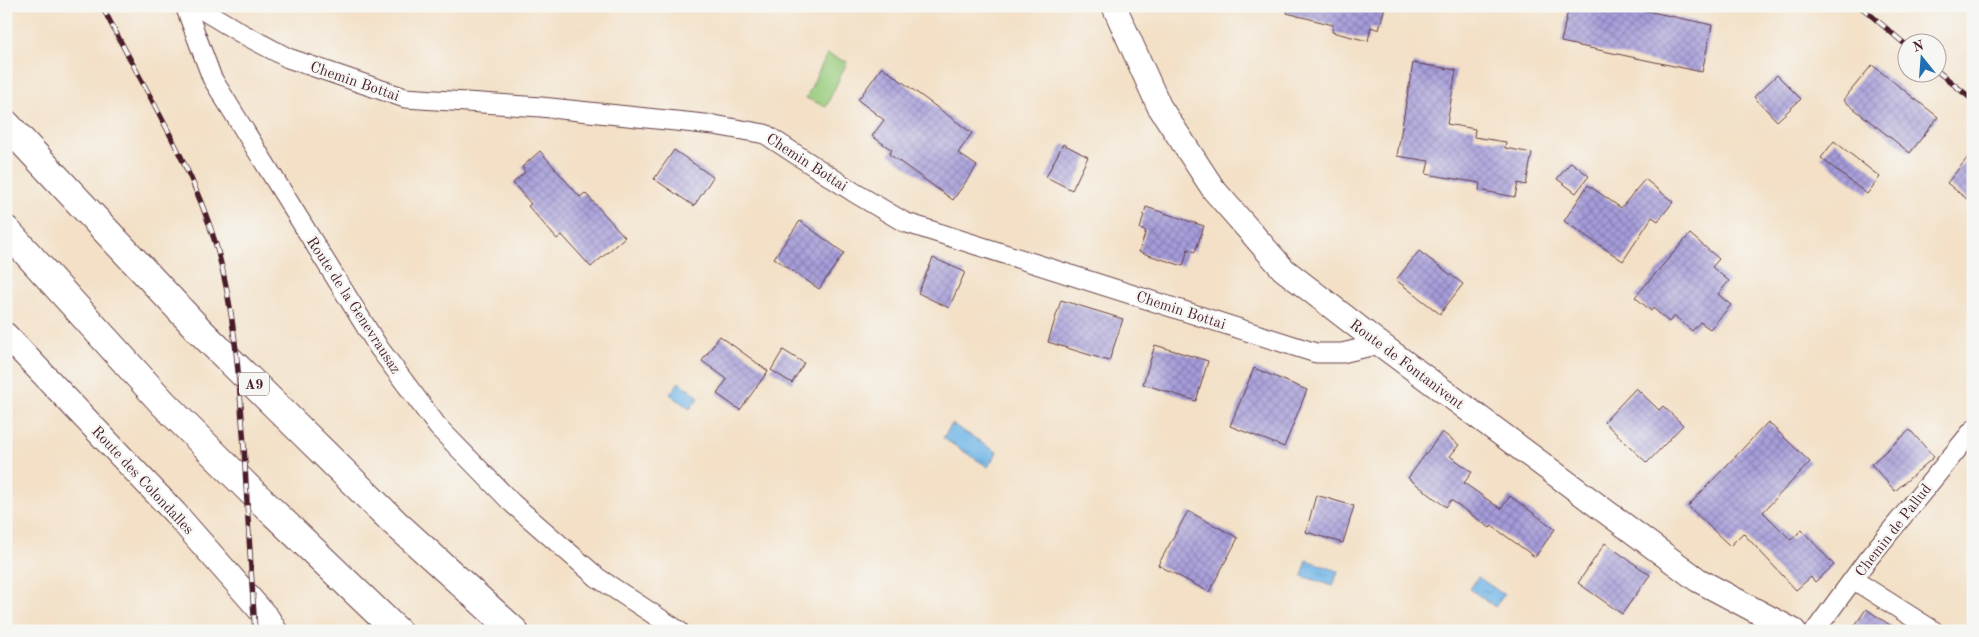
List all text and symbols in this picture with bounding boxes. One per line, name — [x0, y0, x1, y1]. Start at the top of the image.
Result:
north arrow — [1896, 32, 1946, 82]
text: N — [1911, 38, 1926, 55]
street label: Chemin Bottai — [308, 60, 401, 105]
street label: Chemin Bottai — [763, 132, 849, 195]
street label: Route de la Genevrausaz — [303, 235, 403, 377]
street label: Chemin Bottai — [1134, 290, 1227, 333]
street label: Route de Fontanivent — [1346, 318, 1466, 413]
road number: A9 — [239, 372, 269, 396]
street label: Route des Colondalles — [88, 424, 196, 538]
street label: Chemin de Pallud — [1853, 482, 1935, 580]

